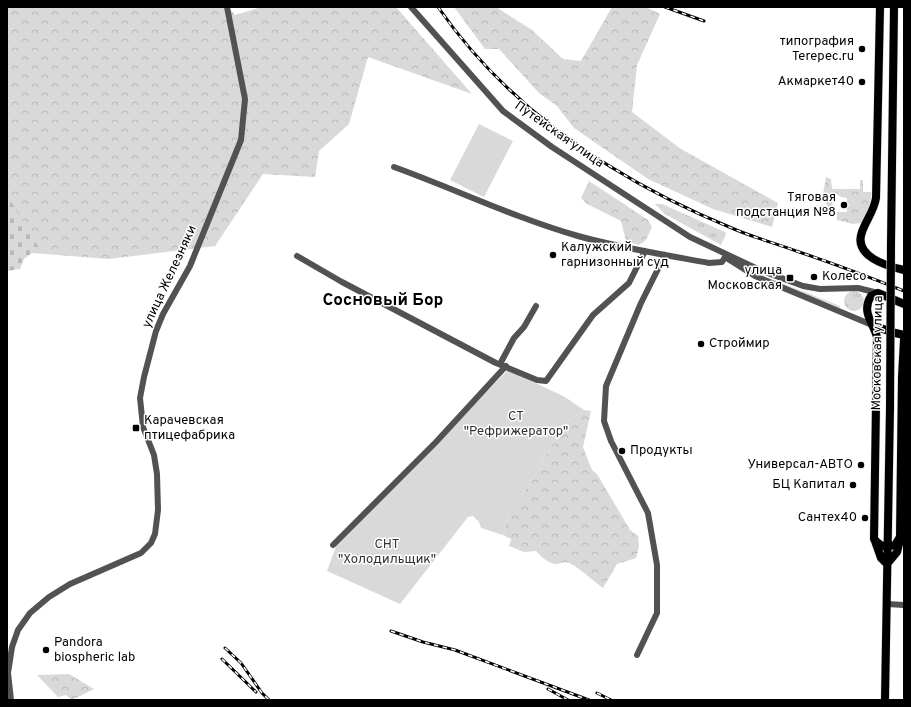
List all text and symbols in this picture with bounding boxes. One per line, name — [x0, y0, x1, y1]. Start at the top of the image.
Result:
place label: типография Terepec.ru — [780, 34, 854, 65]
marker: типография Terepec.ru — [857, 44, 867, 54]
place label: Акмаркет40 — [778, 74, 854, 90]
marker: Акмаркет40 — [857, 77, 867, 87]
street label: Путейская улица — [511, 98, 607, 172]
place label: Тяговая подстанция №8 — [736, 190, 836, 221]
marker: Тяговая подстанция №8 — [839, 200, 849, 210]
street label: улица Железняки — [139, 223, 201, 331]
place label: Калужский гарнизонный суд — [561, 240, 669, 271]
marker: Калужский гарнизонный суд — [548, 250, 558, 260]
place label: улица Московская — [708, 263, 782, 294]
place label: Колесо — [822, 269, 866, 285]
marker: Колесо — [809, 272, 819, 282]
marker: улица Московская — [785, 273, 795, 283]
district label: Сосновый Бор — [323, 290, 443, 312]
street label: Московская улица — [869, 295, 887, 411]
place label: Строймир — [709, 336, 770, 352]
marker: Строймир — [696, 339, 706, 349]
park label: СТ "Рефрижератор" — [464, 409, 568, 440]
place label: Карачевская птицефабрика — [144, 413, 235, 444]
marker: Карачевская птицефабрика — [131, 423, 141, 433]
place label: Продукты — [630, 443, 693, 459]
marker: Продукты — [617, 446, 627, 456]
place label: Универсал-АВТО — [747, 457, 853, 473]
marker: Универсал-АВТО — [856, 460, 866, 470]
place label: БЦ Капитал — [772, 477, 845, 493]
marker: БЦ Капитал — [848, 480, 858, 490]
place label: Сантех40 — [798, 510, 857, 526]
marker: Сантех40 — [860, 513, 870, 523]
park label: СНТ "Холодильщик" — [338, 537, 436, 568]
place label: Pandora biospheric lab — [54, 635, 135, 666]
marker: Pandora biospheric lab — [41, 645, 51, 655]

